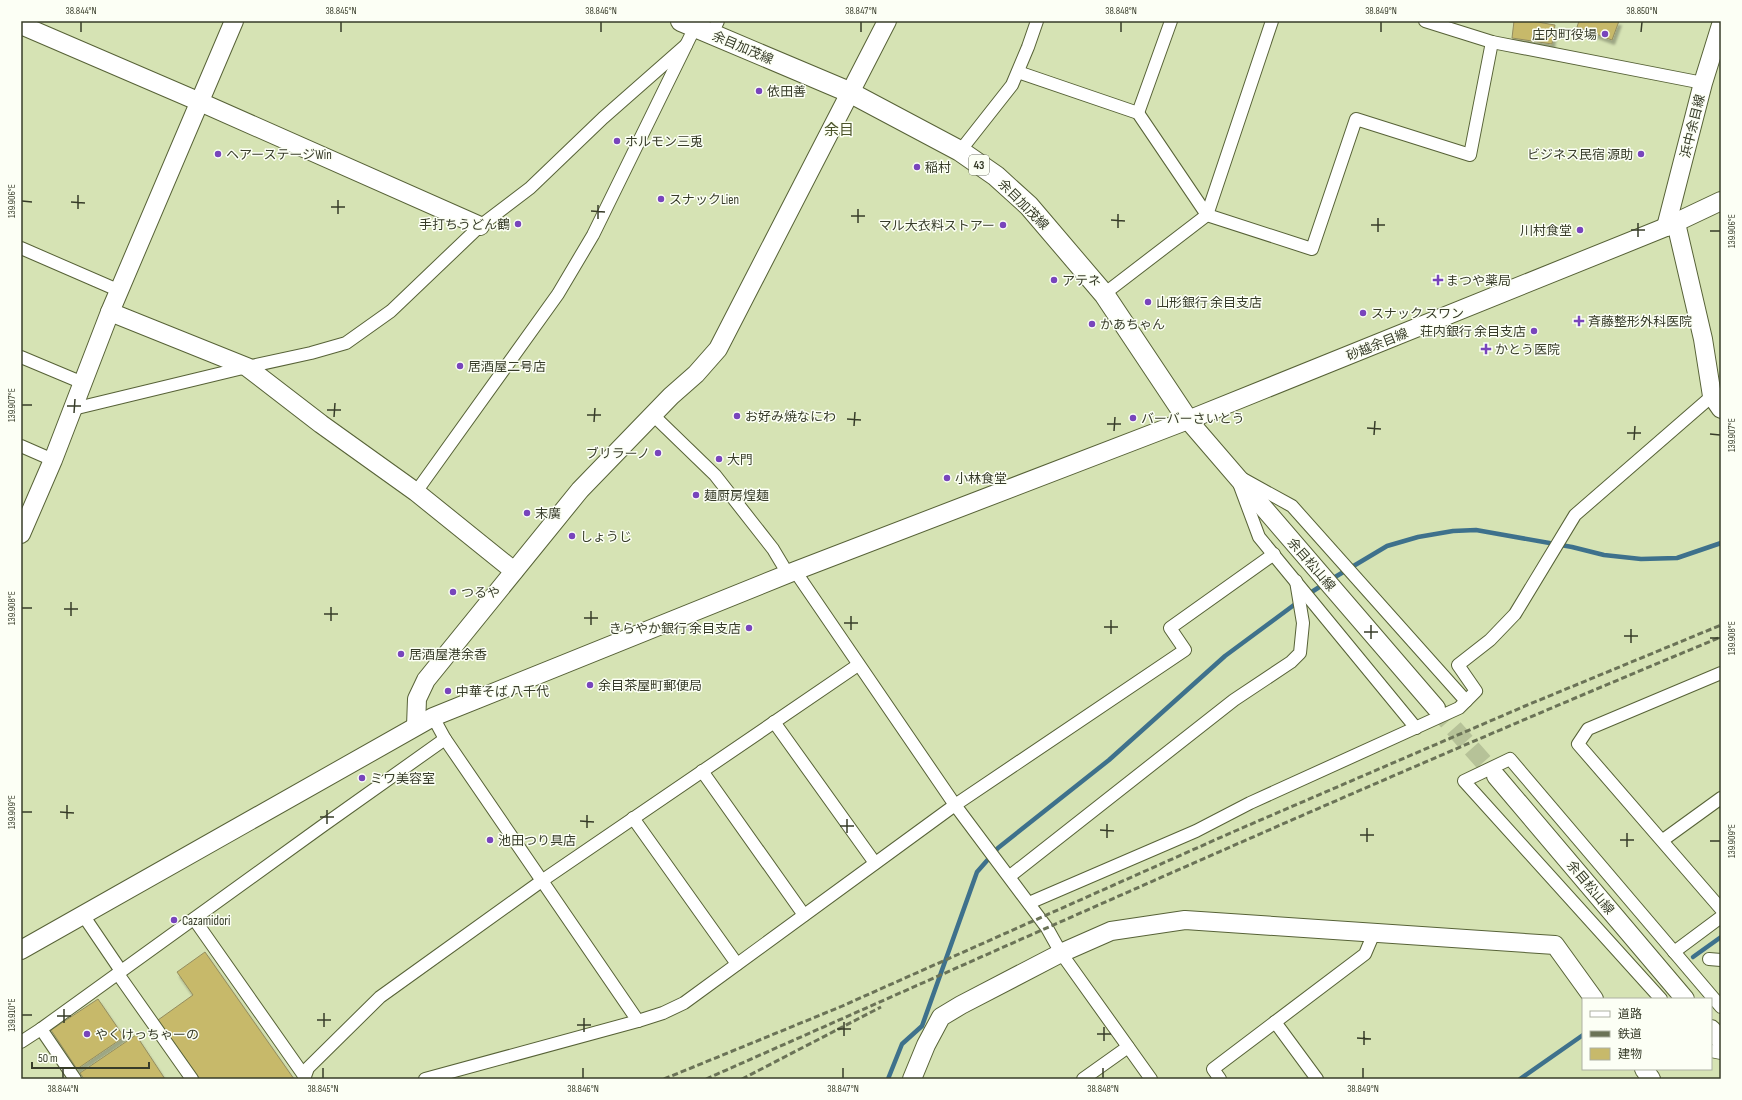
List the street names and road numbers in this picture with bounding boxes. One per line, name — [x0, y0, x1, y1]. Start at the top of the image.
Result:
street label: 余目加茂線 — [710, 28, 776, 68]
street label: 浜中余目線 — [1677, 93, 1709, 160]
road number: 43 — [969, 155, 989, 175]
street label: 余目加茂線 — [995, 176, 1052, 233]
street label: 砂越余目線 — [1344, 325, 1411, 365]
street label: 余目松山線 — [1284, 535, 1339, 594]
street label: 余目松山線 — [1563, 858, 1617, 918]

